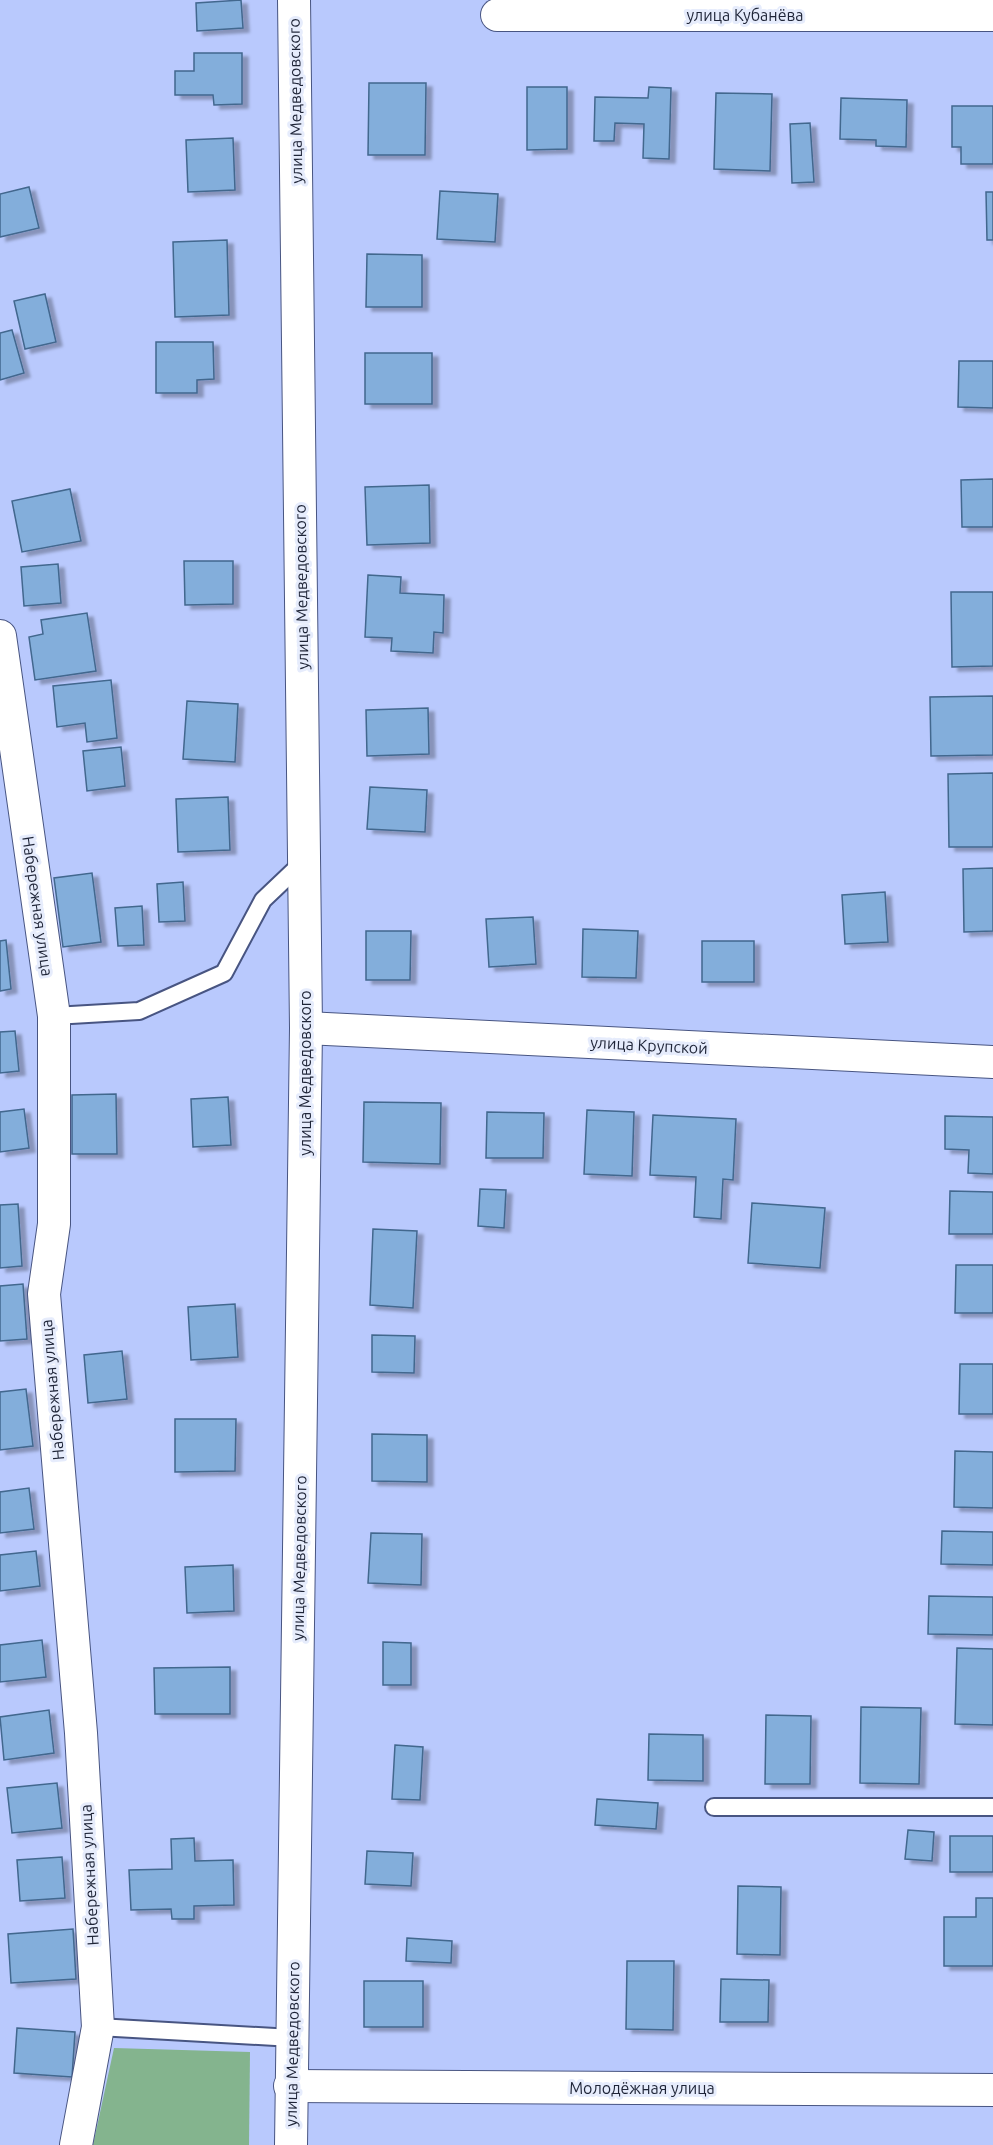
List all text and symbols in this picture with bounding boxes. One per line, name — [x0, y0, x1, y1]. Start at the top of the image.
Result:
street label: улица Кубанёва — [686, 6, 804, 24]
street label: улица Медведовского — [285, 18, 305, 184]
street label: улица Медведовского — [291, 504, 311, 670]
street label: Набережная улица — [19, 835, 57, 977]
street label: улица Медведовского — [296, 990, 314, 1156]
street label: улица Крупской — [590, 1033, 708, 1057]
street label: Набережная улица — [37, 1319, 67, 1461]
street label: улица Медведовского — [289, 1475, 309, 1641]
street label: Набережная улица — [76, 1804, 102, 1946]
street label: улица Медведовского — [282, 1961, 302, 2127]
street label: Молодёжная улица — [569, 2079, 715, 2097]

